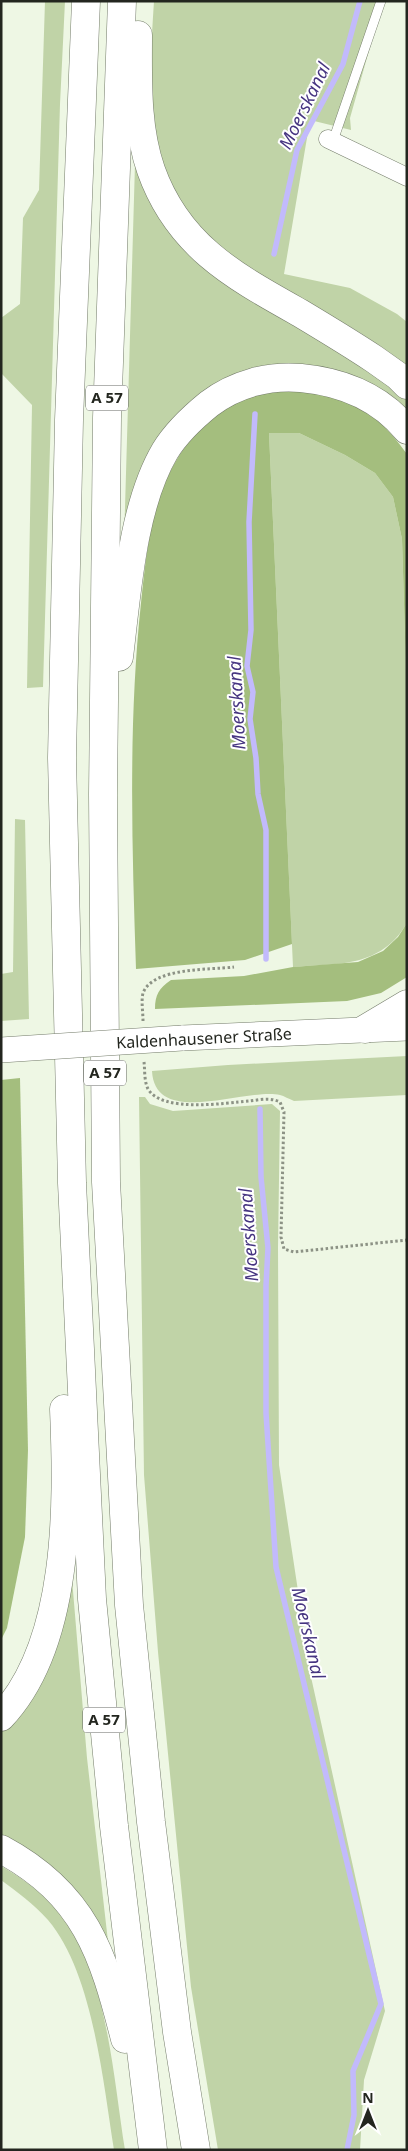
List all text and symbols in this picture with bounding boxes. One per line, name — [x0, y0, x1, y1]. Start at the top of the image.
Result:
water label: Moerskanal — [273, 58, 336, 153]
road number: A 57 — [86, 386, 128, 410]
water label: Moerskanal — [222, 655, 250, 750]
street label: Kaldenhausener Straße — [116, 1022, 292, 1054]
road number: A 57 — [84, 1060, 126, 1086]
water label: Moerskanal — [233, 1187, 263, 1283]
water label: Moerskanal — [287, 1584, 331, 1681]
road number: A 57 — [83, 1708, 125, 1732]
north arrow — [343, 2086, 393, 2136]
text: N — [362, 2088, 374, 2107]

